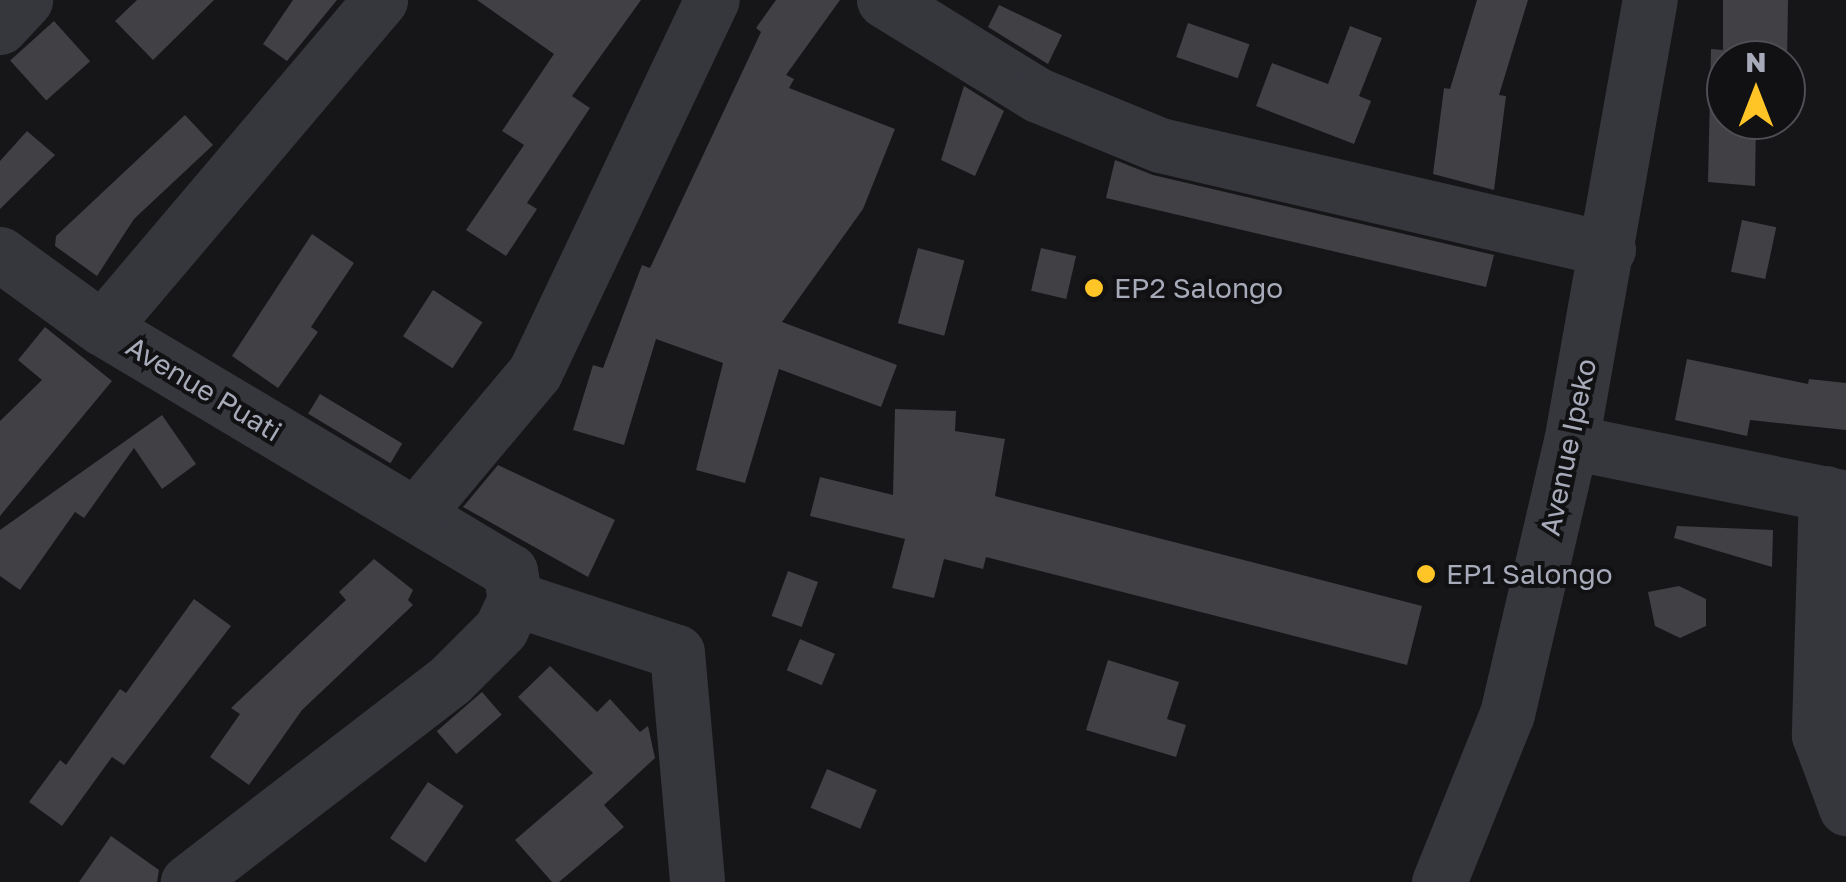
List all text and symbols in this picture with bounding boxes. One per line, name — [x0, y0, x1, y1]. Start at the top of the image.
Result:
north arrow — [1706, 40, 1806, 140]
text: N — [1745, 45, 1767, 78]
place label: EP2 Salongo — [1114, 271, 1283, 305]
marker: EP2 Salongo — [1083, 277, 1105, 299]
street label: Avenue Puati — [120, 329, 288, 449]
street label: Avenue Ipeko — [1533, 355, 1603, 539]
place label: EP1 Salongo — [1446, 557, 1612, 591]
marker: EP1 Salongo — [1415, 563, 1437, 585]

